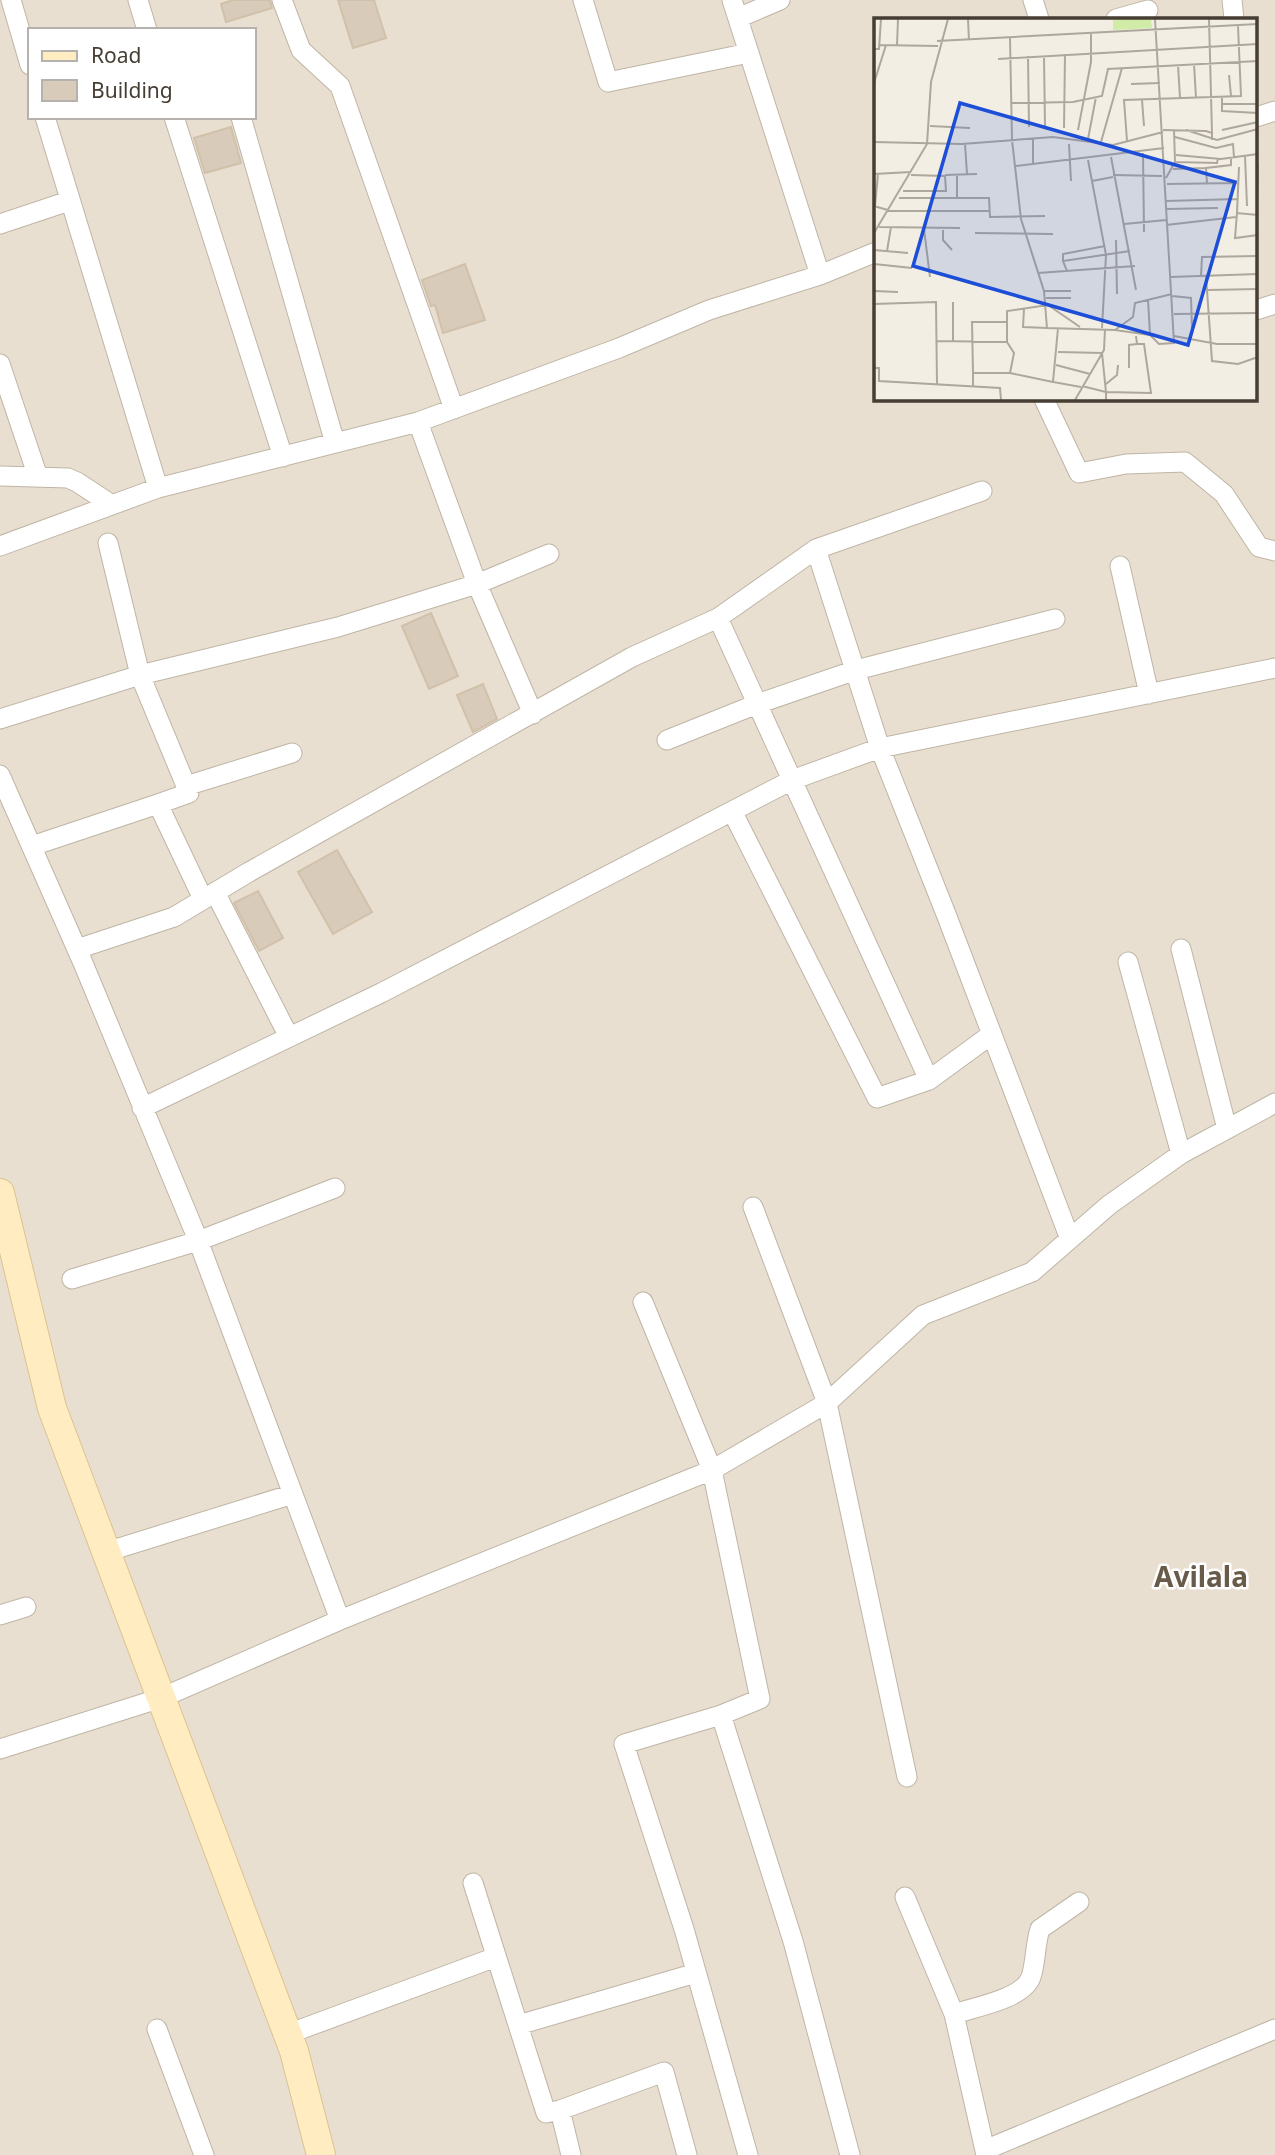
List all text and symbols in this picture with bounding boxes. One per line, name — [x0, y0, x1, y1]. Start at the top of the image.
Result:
inset map — [874, 18, 1258, 401]
legend — [28, 28, 256, 119]
text: Road — [91, 41, 141, 69]
text: Building — [91, 76, 173, 104]
district label: Avilala — [1154, 1557, 1248, 1595]

